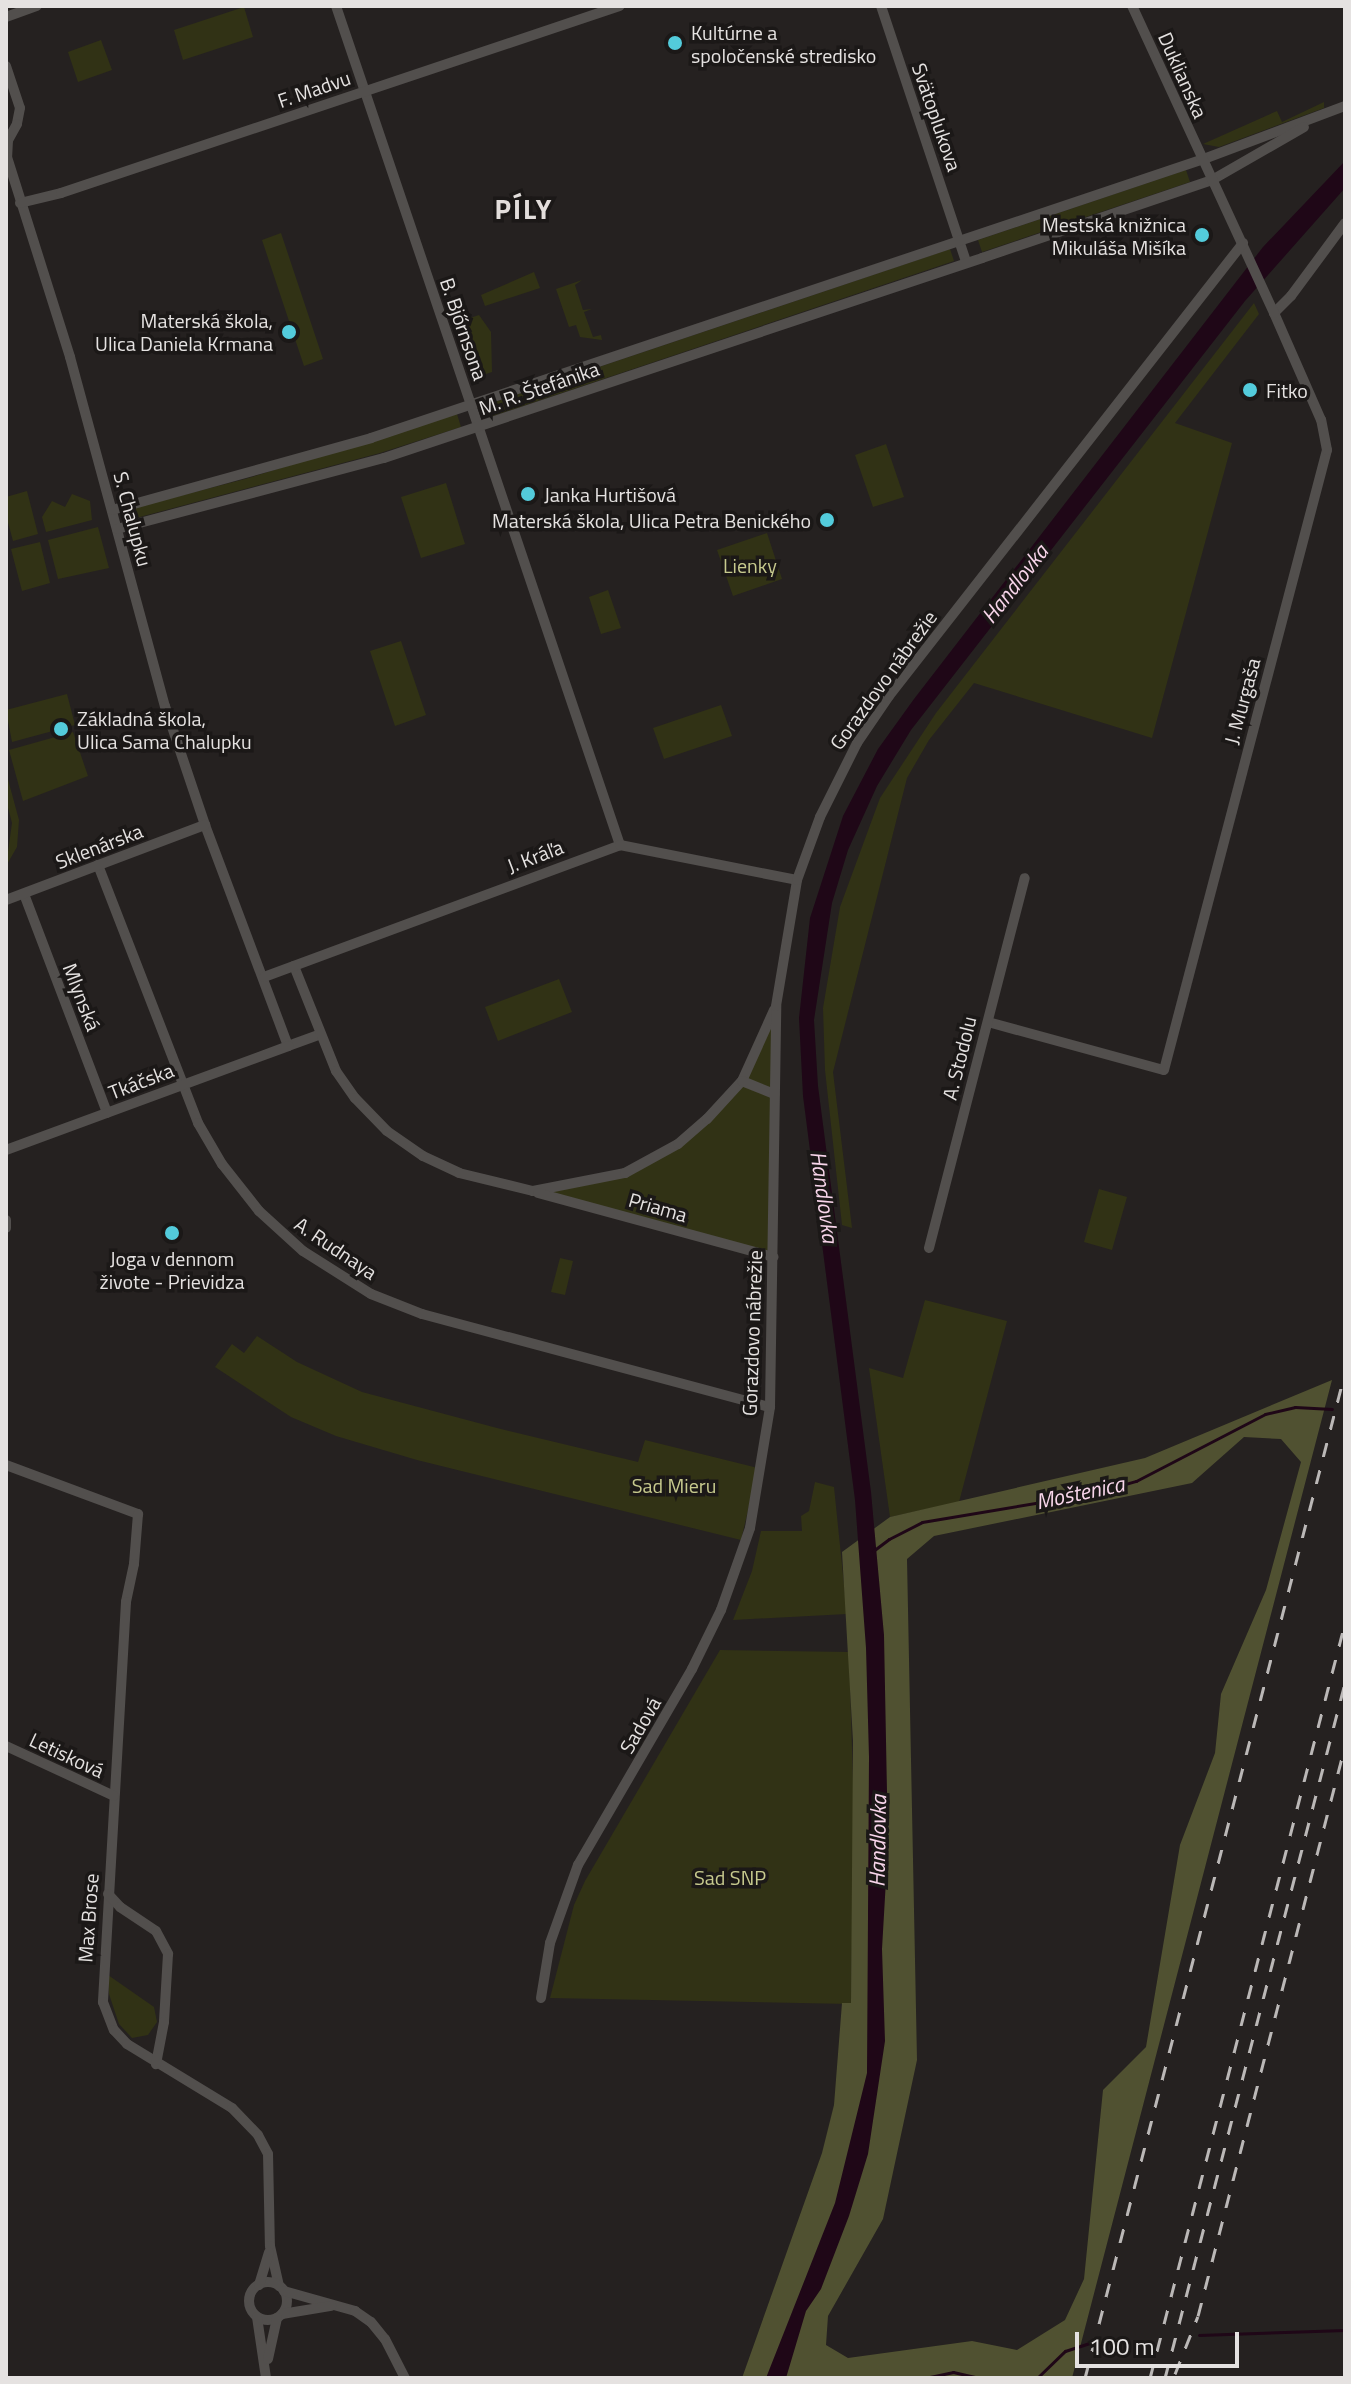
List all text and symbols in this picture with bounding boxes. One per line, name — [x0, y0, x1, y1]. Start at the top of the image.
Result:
place label: Kultúrne a spoločenské stredisko — [691, 20, 876, 67]
street label: Duklianska — [1153, 28, 1213, 122]
marker: Kultúrne a spoločenské stredisko — [666, 34, 684, 52]
street label: Svätoplukova — [907, 60, 967, 174]
street label: F. Madvu — [274, 65, 354, 113]
district label: PÍLY — [495, 192, 553, 226]
place label: Mestská knižnica Mikuláša Mišíka — [1042, 212, 1186, 259]
marker: Mestská knižnica Mikuláša Mišíka — [1193, 226, 1211, 244]
street label: B. Bjőrnsona — [435, 275, 493, 383]
place label: Materská škola, Ulica Daniela Krmana — [95, 308, 273, 355]
marker: Materská škola, Ulica Daniela Krmana — [280, 323, 298, 341]
street label: M. R. Štefánika — [476, 356, 602, 420]
place label: Fitko — [1266, 378, 1308, 402]
marker: Fitko — [1241, 381, 1259, 399]
street label: S. Chalupku — [109, 469, 157, 569]
place label: Janka Hurtišová — [544, 482, 676, 506]
marker: Janka Hurtišová — [519, 485, 537, 503]
place label: Materská škola, Ulica Petra Benického — [492, 508, 811, 532]
marker: Materská škola, Ulica Petra Benického — [818, 511, 836, 529]
water label: Handlovka — [976, 539, 1054, 629]
park label: Lienky — [723, 553, 777, 577]
street label: Gorazdovo nábrežie — [825, 606, 941, 754]
street label: J. Murgaša — [1219, 655, 1265, 747]
place label: Základná škola, Ulica Sama Chalupku — [77, 706, 252, 753]
marker: Základná škola, Ulica Sama Chalupku — [52, 720, 70, 738]
street label: Sklenárska — [52, 818, 146, 874]
street label: J. Kráľa — [504, 834, 566, 878]
street label: Mlynská — [58, 960, 106, 1034]
street label: A. Stodolu — [937, 1014, 981, 1102]
street label: Tkáčska — [105, 1058, 177, 1104]
water label: Handlovka — [805, 1149, 843, 1245]
street label: Priama — [626, 1187, 690, 1227]
street label: A. Rudnaya — [290, 1212, 382, 1284]
marker: Joga v dennom živote - Prievidza — [163, 1224, 181, 1242]
place label: Joga v dennom živote - Prievidza — [100, 1246, 244, 1293]
street label: Gorazdovo nábrežie — [737, 1250, 767, 1416]
water label: Moštenica — [1033, 1471, 1127, 1515]
park label: Sad Mieru — [632, 1473, 716, 1497]
street label: Sadová — [614, 1692, 666, 1758]
street label: Letisková — [26, 1727, 108, 1783]
water label: Handlovka — [864, 1795, 892, 1887]
park label: Sad SNP — [694, 1865, 766, 1889]
street label: Max Brose — [73, 1873, 103, 1963]
scale bar — [1079, 2316, 1243, 2366]
text: 100 m — [1089, 2328, 1155, 2364]

